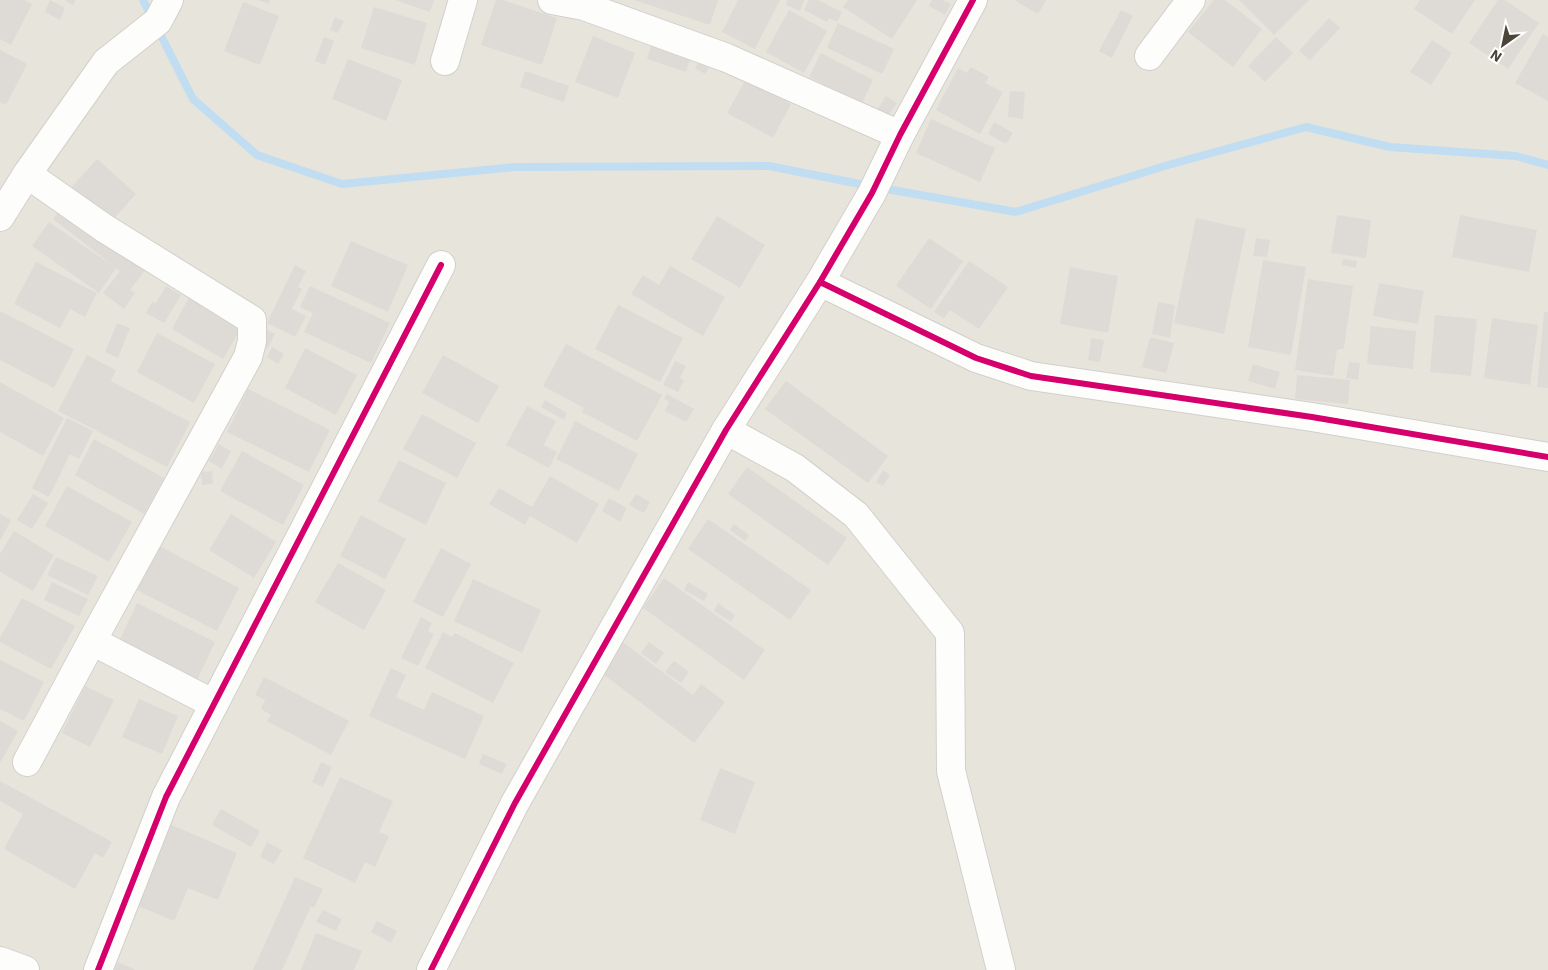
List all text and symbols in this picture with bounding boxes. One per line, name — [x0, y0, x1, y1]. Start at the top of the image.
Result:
north arrow — [1478, 20, 1528, 70]
text: N — [1487, 46, 1505, 66]

